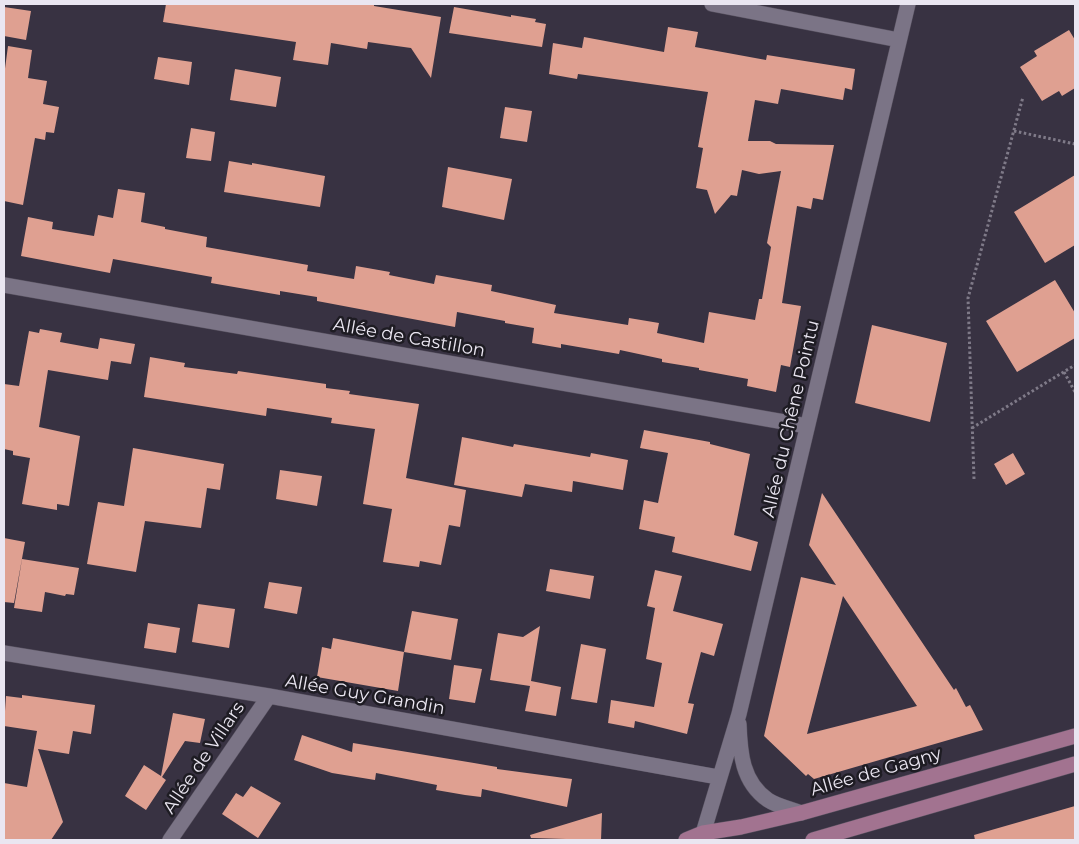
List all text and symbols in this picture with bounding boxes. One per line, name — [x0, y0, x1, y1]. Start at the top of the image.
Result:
street label: Allée de Castillon — [331, 314, 487, 362]
street label: Allée du Chêne Pointu — [758, 318, 824, 520]
street label: Allée Guy Grandin — [283, 670, 447, 720]
street label: Allée de Villars — [159, 698, 249, 818]
street label: Allée de Gagny — [808, 743, 944, 801]

